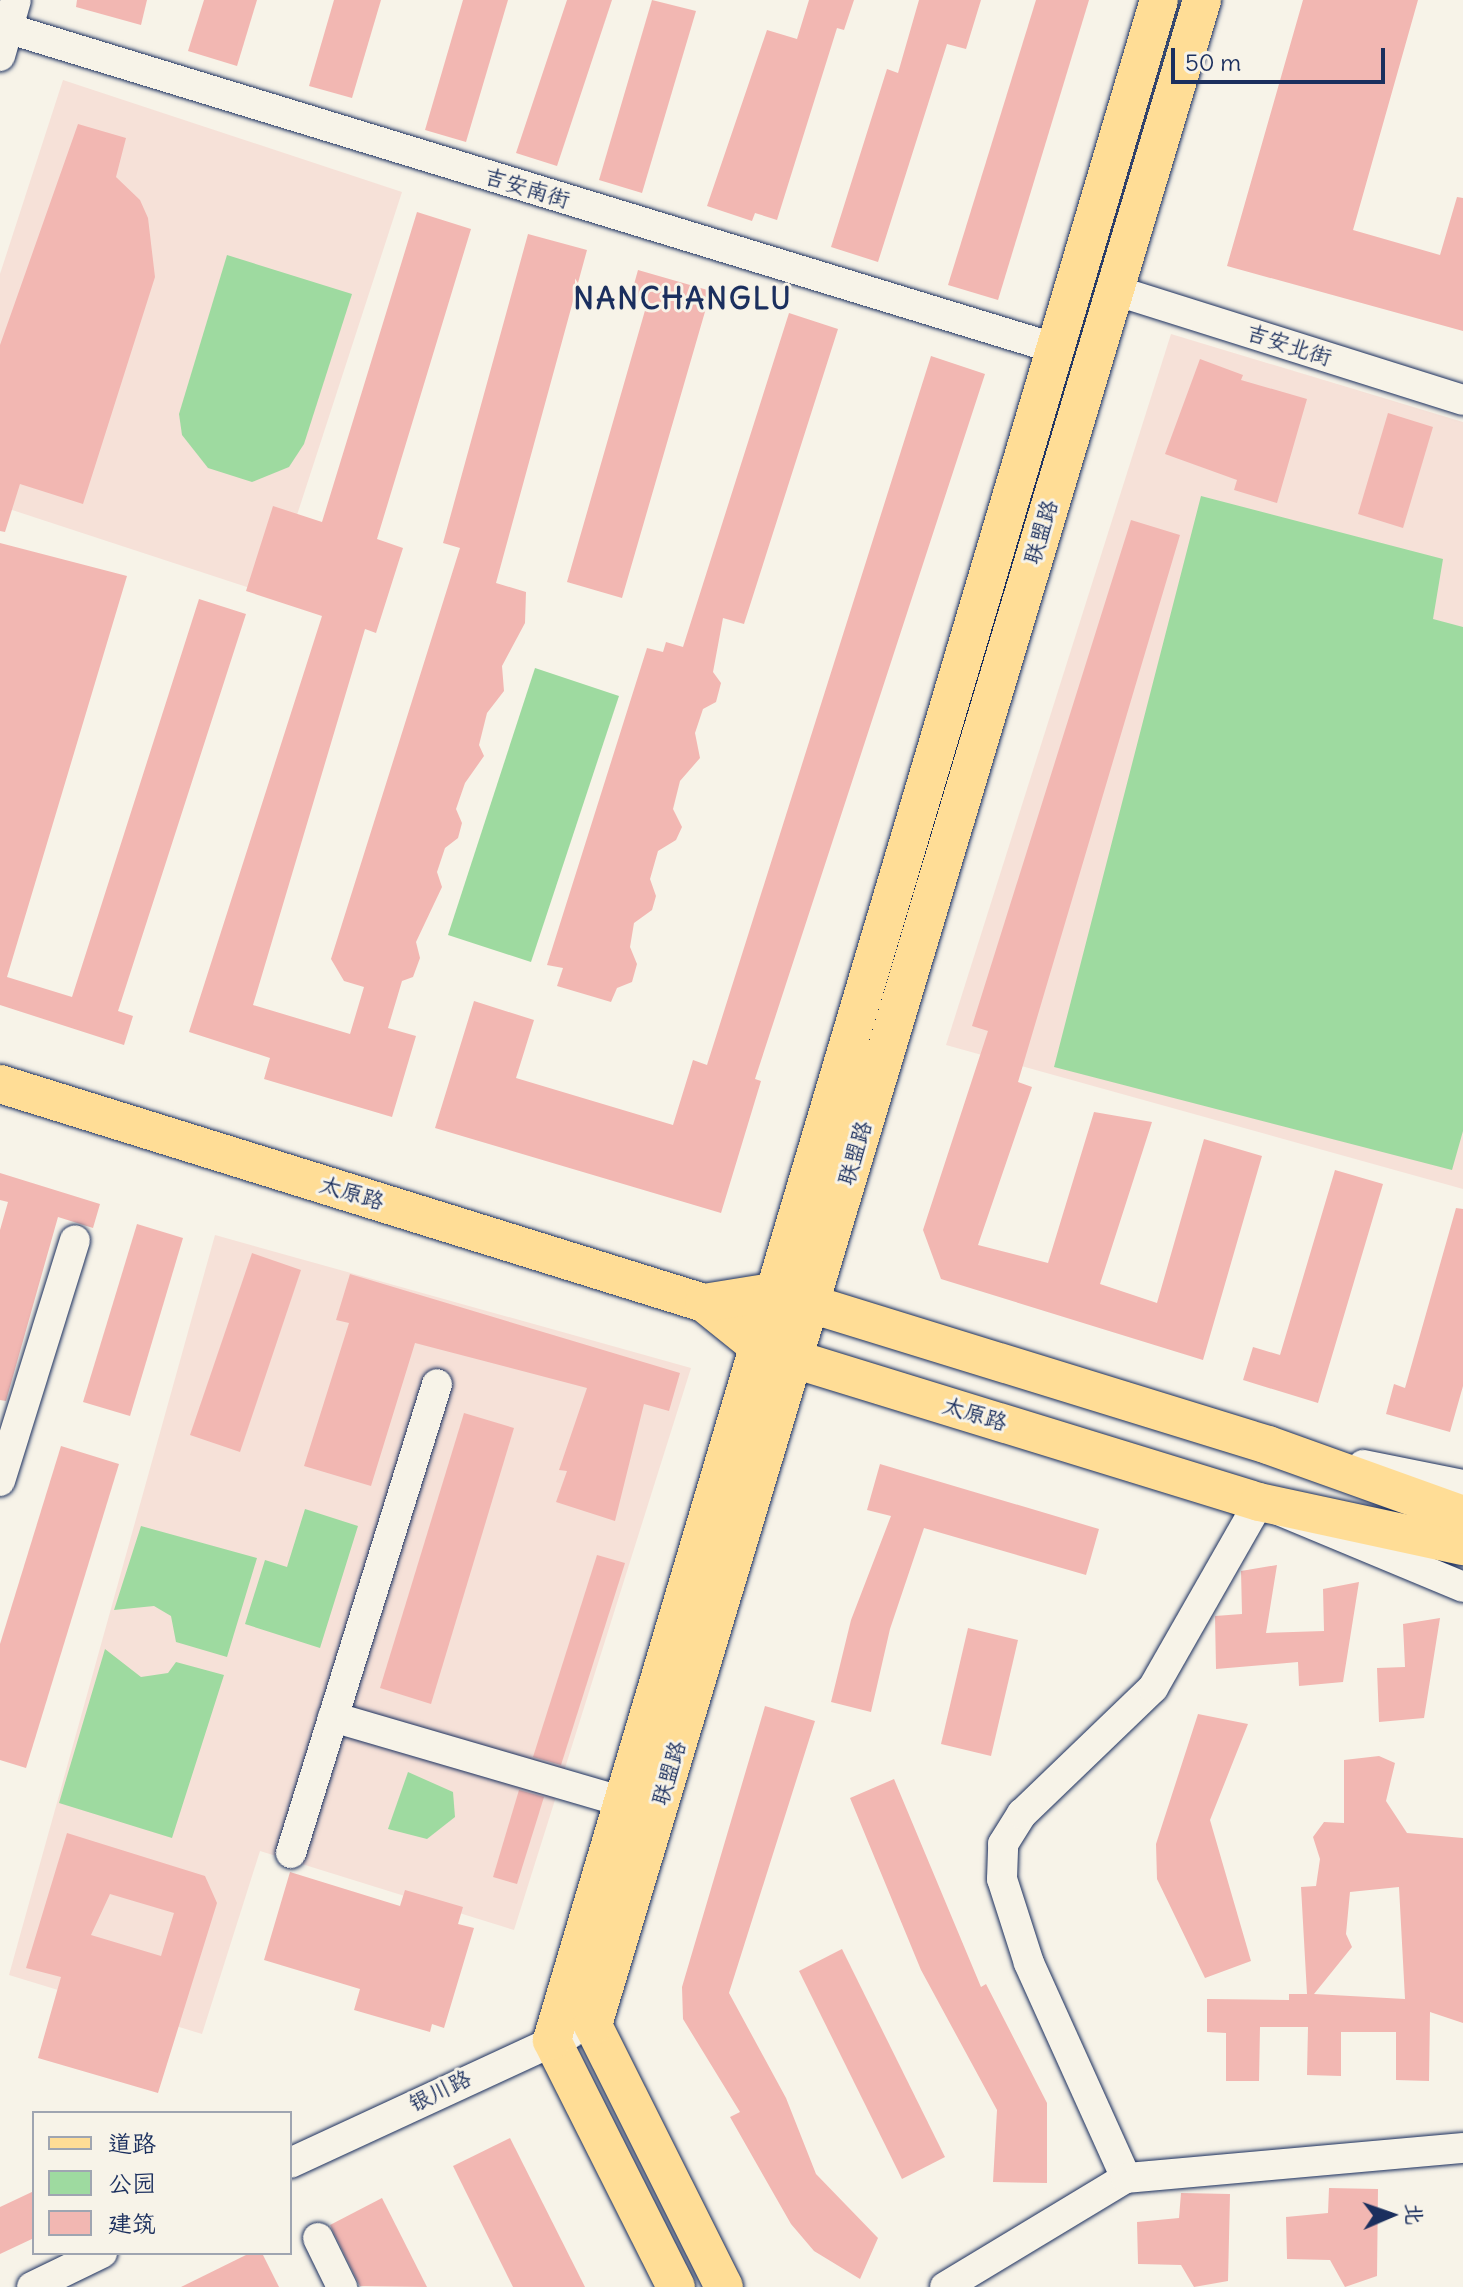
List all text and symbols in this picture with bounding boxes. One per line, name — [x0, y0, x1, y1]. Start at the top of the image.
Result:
scale bar — [1175, 32, 1389, 82]
text: 50 m — [1185, 47, 1241, 77]
street label: 吉安南街 — [481, 163, 573, 213]
district label: NANCHANGLU — [573, 280, 793, 316]
street label: 吉安北街 — [1243, 319, 1335, 371]
street label: 联盟路 — [1019, 497, 1063, 567]
street label: 联盟路 — [833, 1118, 877, 1188]
street label: 太原路 — [317, 1171, 387, 1215]
street label: 太原路 — [940, 1392, 1010, 1436]
street label: 联盟路 — [647, 1738, 691, 1808]
street label: 银川路 — [405, 2065, 475, 2117]
legend — [32, 2111, 292, 2255]
text: 道路 — [108, 2128, 156, 2158]
text: 公园 — [108, 2168, 156, 2198]
north arrow — [1351, 2175, 1431, 2255]
text: 北 — [1401, 2203, 1429, 2226]
text: 建筑 — [108, 2208, 156, 2238]

